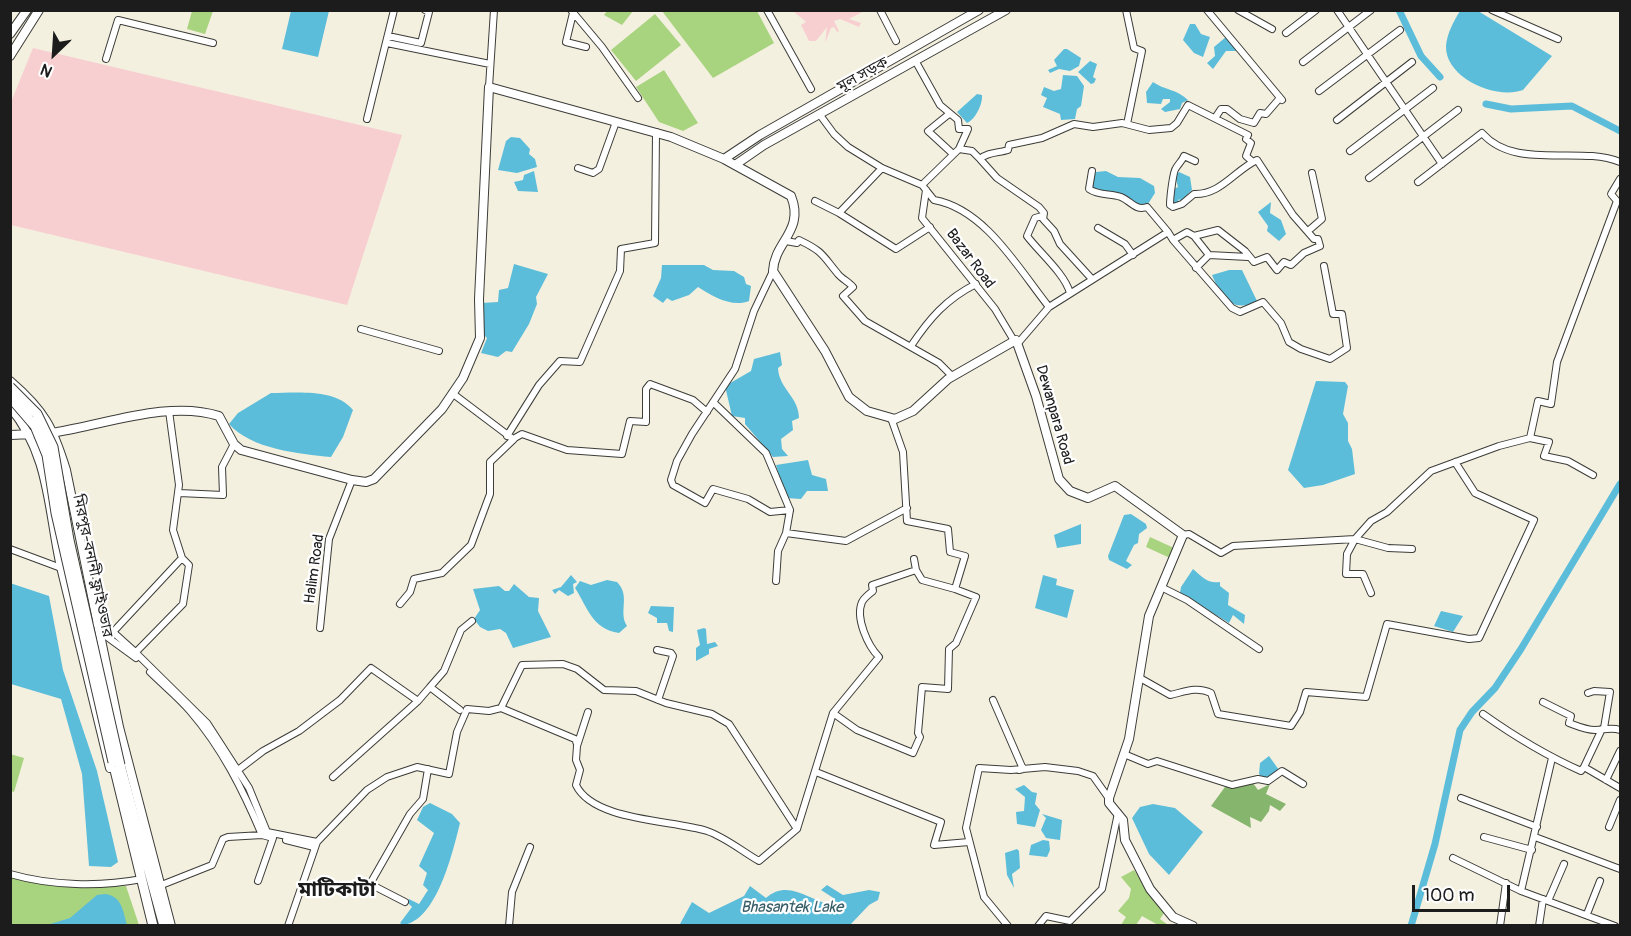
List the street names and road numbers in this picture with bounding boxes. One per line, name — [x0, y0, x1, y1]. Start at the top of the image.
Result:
street label: মূল সড়ক — [834, 54, 892, 96]
street label: Bazar Road — [942, 226, 998, 292]
street label: Dewanpara Road — [1031, 363, 1077, 467]
street label: মিরপুর-বনানী ফ্লাইওভার — [68, 493, 116, 639]
street label: Halim Road — [301, 533, 329, 605]

